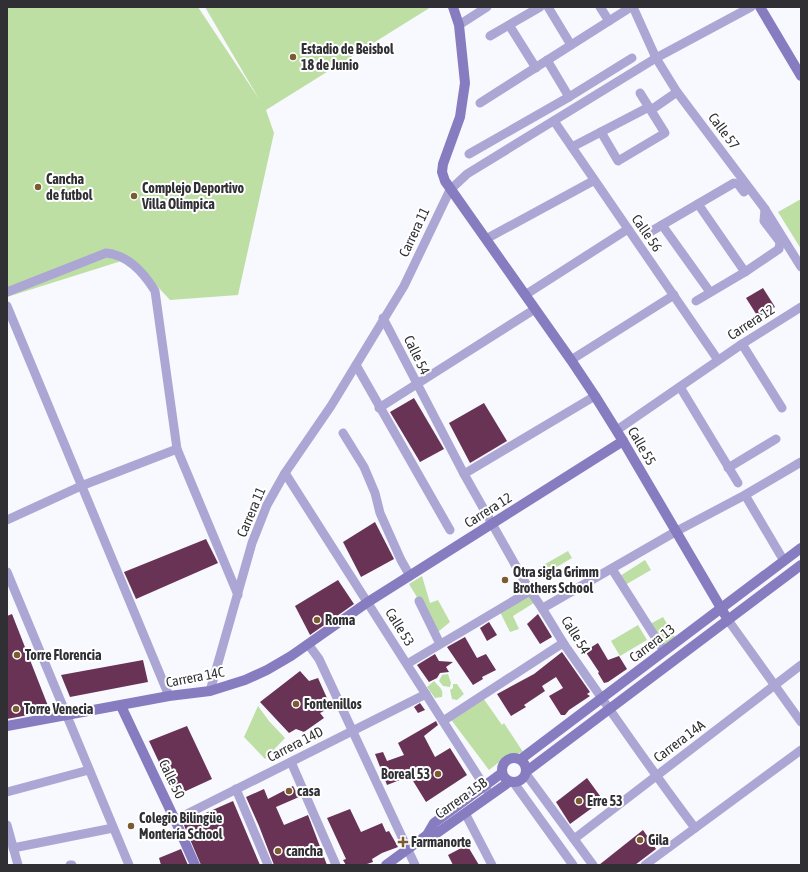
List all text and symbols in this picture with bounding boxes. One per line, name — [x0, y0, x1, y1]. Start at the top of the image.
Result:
place label: Estadio de Beisbol 18 de Junio — [301, 41, 394, 73]
marker: Estadio de Beisbol 18 de Junio — [288, 52, 298, 62]
street label: Calle 57 — [705, 110, 743, 152]
place label: Cancha de futbol — [46, 171, 93, 203]
place label: Complejo Deportivo Villa Olimpica — [141, 180, 245, 212]
marker: Cancha de futbol — [33, 182, 43, 192]
marker: Complejo Deportivo Villa Olimpica — [129, 191, 139, 201]
street label: Carrera 11 — [396, 205, 432, 259]
street label: Calle 56 — [629, 211, 666, 255]
street label: Carrera 12 — [724, 301, 778, 343]
street label: Calle 54 — [401, 333, 433, 378]
street label: Calle 55 — [625, 424, 659, 468]
street label: Carrera 11 — [233, 485, 269, 539]
street label: Carrera 12 — [461, 489, 515, 531]
place label: Otra sigla Grimm Brothers School — [513, 564, 599, 596]
marker: Otra sigla Grimm Brothers School — [500, 575, 510, 585]
street label: Calle 53 — [382, 605, 418, 649]
place label: Roma — [325, 612, 356, 628]
street label: Calle 54 — [558, 613, 594, 657]
marker: Roma — [312, 615, 322, 625]
street label: Carrera 13 — [626, 621, 678, 665]
place label: Torre Florencia — [25, 647, 102, 663]
marker: Torre Florencia — [12, 650, 22, 660]
street label: Carrera 14C — [164, 663, 226, 690]
place label: Fontenillos — [304, 696, 362, 712]
marker: Fontenillos — [291, 699, 301, 709]
place label: Torre Venecia — [24, 701, 94, 717]
marker: Torre Venecia — [11, 704, 21, 714]
street label: Carrera 14A — [650, 717, 708, 765]
street label: Carrera 14D — [264, 723, 326, 765]
street label: Calle 50 — [156, 757, 188, 802]
place label: Boreal 53 — [381, 766, 430, 782]
marker: Boreal 53 — [433, 769, 443, 779]
street label: Carrera 15B — [432, 774, 490, 822]
place label: casa — [297, 783, 321, 799]
marker: casa — [284, 786, 294, 796]
place label: Erre 53 — [587, 793, 623, 809]
marker: Erre 53 — [574, 796, 584, 806]
place label: Colegio Bilingüe Montería School — [139, 810, 223, 842]
marker: Colegio Bilingüe Montería School — [126, 821, 136, 831]
place label: Gila — [648, 832, 669, 848]
place label: Farmanorte — [411, 834, 471, 850]
marker: Gila — [635, 835, 645, 845]
marker: Farmanorte — [398, 837, 408, 847]
place label: cancha — [286, 843, 323, 859]
marker: cancha — [273, 846, 283, 856]

